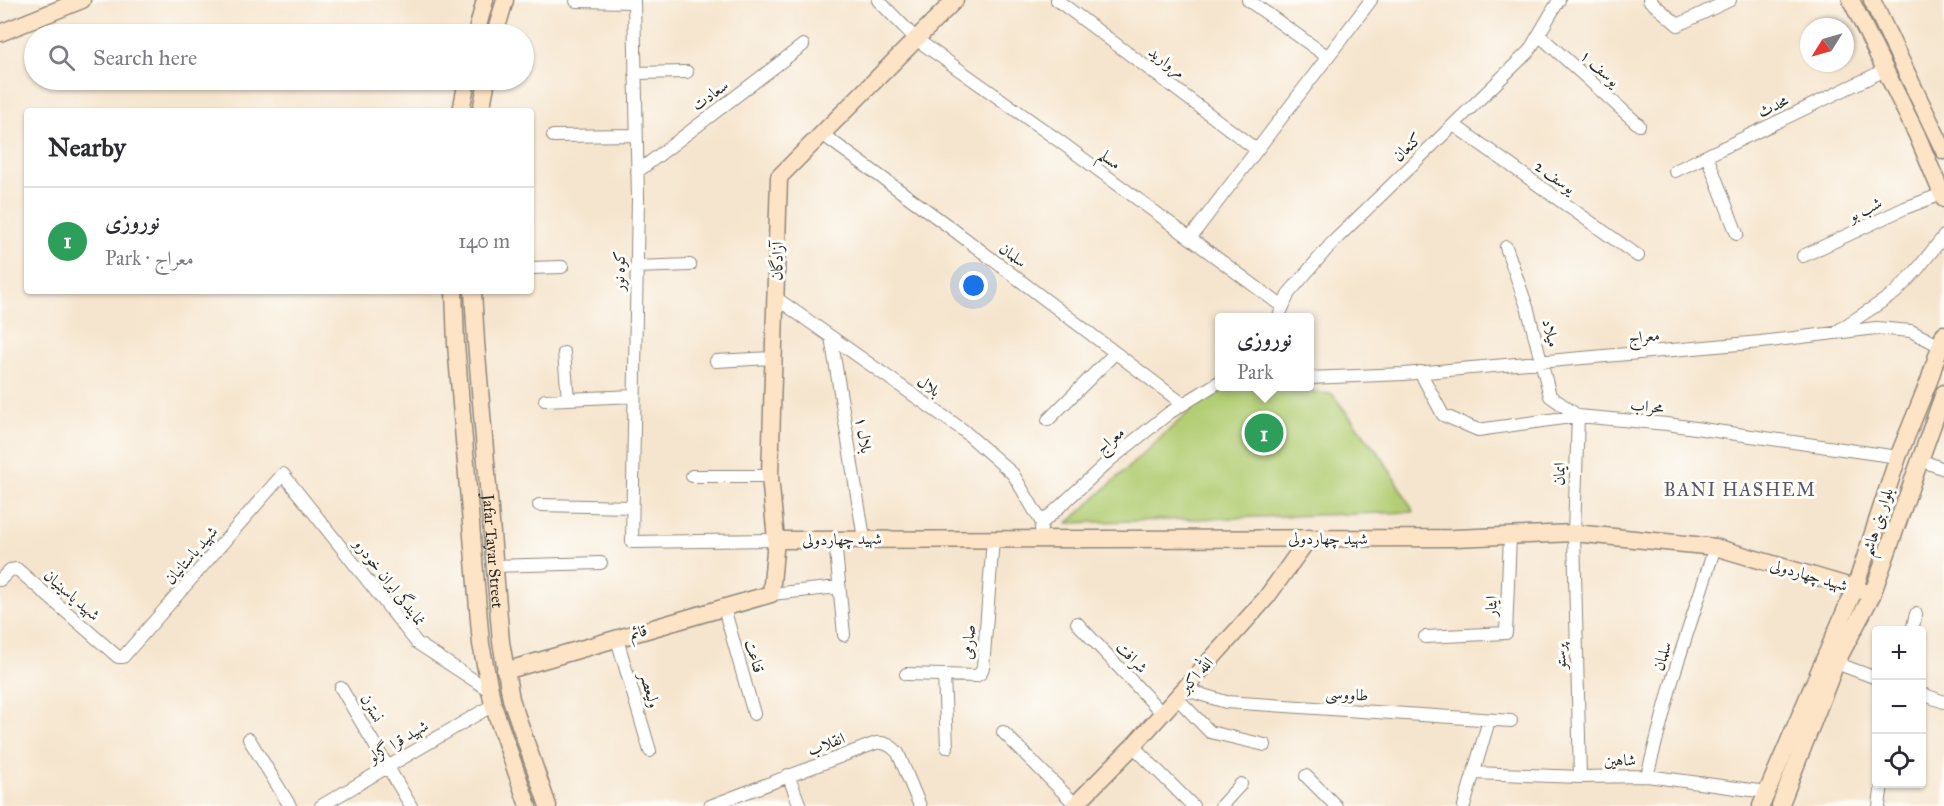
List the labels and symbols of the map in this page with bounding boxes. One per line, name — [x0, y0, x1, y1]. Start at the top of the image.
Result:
north arrow — [1800, 18, 1854, 72]
street label: مروارید — [1144, 42, 1189, 84]
street label: یوسف ۱ — [1576, 45, 1624, 92]
street label: سعادت — [688, 75, 732, 115]
street label: محدث — [1754, 90, 1792, 122]
street label: کنعان — [1388, 129, 1426, 165]
street label: مسلم — [1091, 145, 1125, 179]
street label: یوسف 2 — [1531, 156, 1580, 199]
street label: شب بو — [1843, 193, 1885, 227]
street label: سلمان — [996, 239, 1030, 271]
street label: آزادگان — [767, 240, 787, 281]
street label: کوه نور — [609, 251, 630, 293]
your location — [959, 271, 988, 300]
street label: میلاد — [1538, 317, 1564, 349]
street label: معراج — [1627, 325, 1661, 352]
street label: بلال — [914, 371, 944, 401]
street label: محراب — [1629, 395, 1665, 418]
pin: 1 — [1244, 410, 1284, 456]
street label: بلال ۱ — [852, 415, 876, 455]
street label: معراج — [1092, 423, 1131, 461]
street label: ایمان — [1549, 462, 1569, 486]
district label: BANI HASHEM — [1664, 479, 1816, 501]
street label: بلوار بنی هاشم — [1857, 485, 1904, 561]
street label: Jafar Tayar Street — [478, 491, 508, 609]
street label: شهید باستانیان — [161, 522, 222, 589]
street label: شهید چهاردولی — [802, 529, 882, 550]
street label: شهید چهاردولی — [1288, 529, 1368, 549]
street label: نمایندگی ایران خودرو — [348, 531, 432, 630]
street label: شهید چهاردولی — [1768, 555, 1850, 596]
street label: شهید یاسینیان — [39, 565, 104, 625]
street label: ایثار — [1481, 595, 1502, 619]
street label: قائم — [627, 620, 651, 648]
street label: صارمی — [957, 624, 979, 660]
street label: قناعت — [741, 637, 769, 675]
street label: شرافت — [1112, 637, 1152, 677]
street label: سلمان — [1649, 639, 1675, 673]
street label: پرستو — [1550, 641, 1571, 671]
street label: الله اکبر — [1171, 651, 1218, 699]
street label: ولیعصر — [634, 668, 664, 710]
street label: طاووسی — [1325, 683, 1369, 707]
street label: نسترن — [356, 691, 388, 725]
street label: شهید قرا گزلو — [362, 715, 432, 768]
street label: انقلاب — [805, 728, 848, 761]
street label: شاهین — [1604, 750, 1636, 770]

